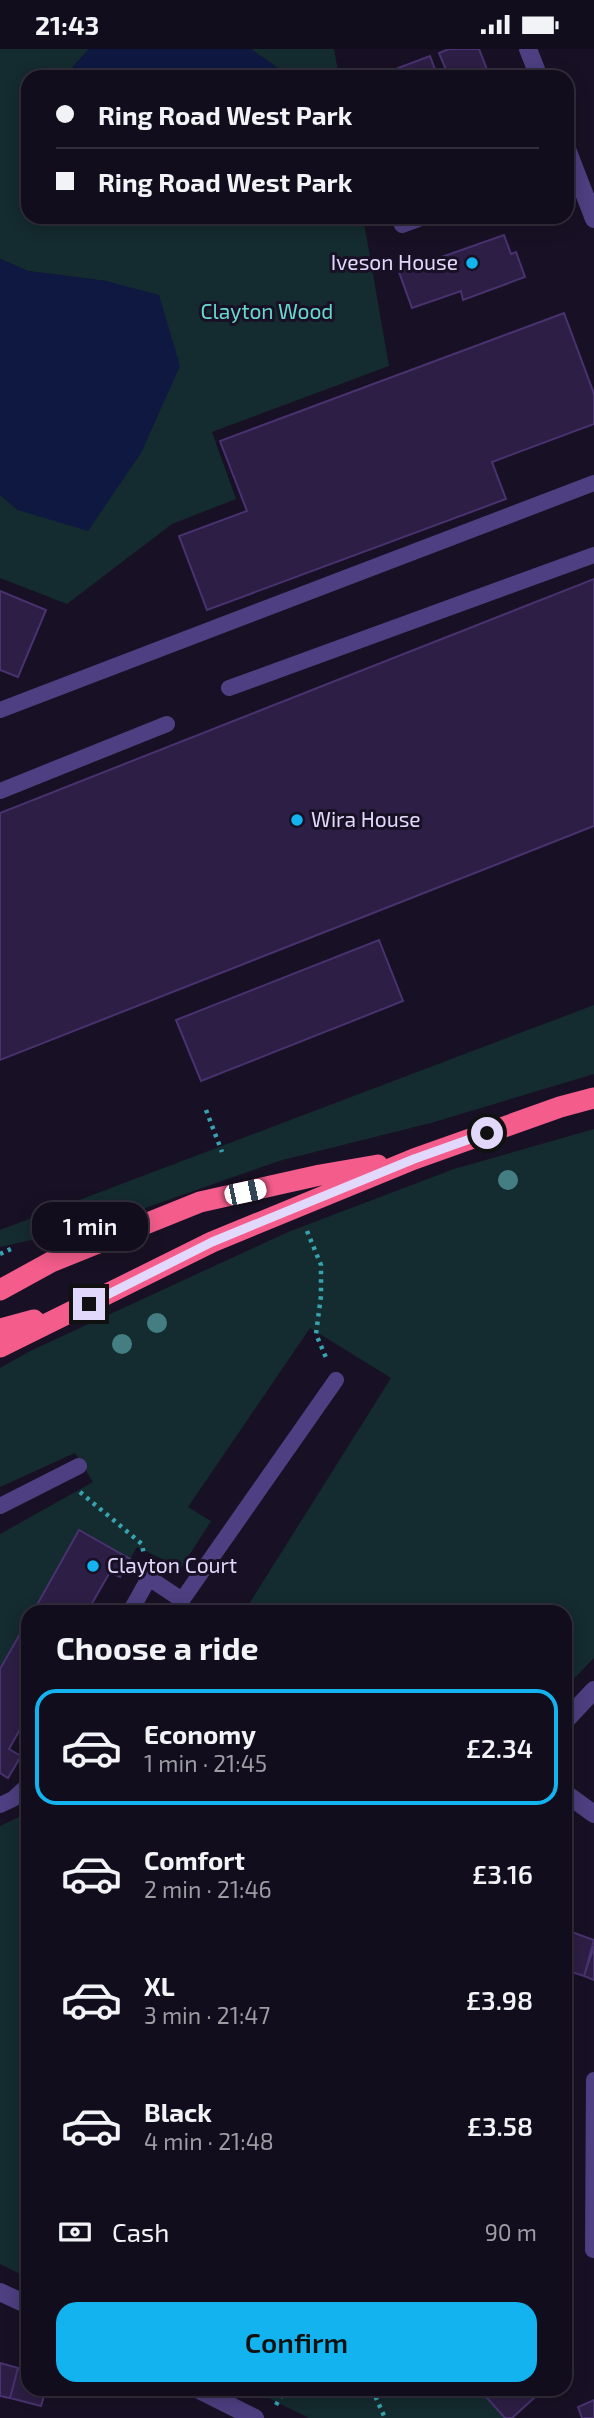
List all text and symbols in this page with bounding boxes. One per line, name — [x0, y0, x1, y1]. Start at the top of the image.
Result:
text: 21:43 — [35, 9, 99, 40]
text: Ring Road West Park — [98, 99, 352, 130]
text: Ring Road West Park — [98, 166, 352, 197]
place label: Iveson House — [331, 249, 458, 274]
marker: Iveson House — [464, 255, 480, 271]
park label: Clayton Wood — [201, 298, 333, 323]
place label: Wira House — [311, 806, 421, 831]
marker: Wira House — [289, 812, 305, 828]
route start — [471, 1117, 503, 1149]
car — [223, 1177, 268, 1207]
callout: 1 min — [31, 1203, 147, 1251]
text: 1 min — [63, 1212, 117, 1240]
route end — [73, 1288, 105, 1320]
place label: Clayton Court — [107, 1552, 237, 1577]
marker: Clayton Court — [85, 1558, 101, 1574]
text: Choose a ride — [56, 1628, 259, 1666]
icon: car — [60, 1716, 123, 1779]
text: Economy — [144, 1718, 256, 1749]
text: £2.34 — [466, 1732, 533, 1763]
text: 1 min · 21:45 — [144, 1749, 267, 1777]
icon: car — [60, 1842, 123, 1905]
text: Comfort — [144, 1844, 245, 1875]
text: £3.16 — [472, 1858, 533, 1889]
text: 2 min · 21:46 — [144, 1875, 272, 1903]
icon: car — [60, 1968, 123, 2031]
text: XL — [144, 1970, 175, 2001]
text: £3.98 — [466, 1984, 533, 2015]
text: 3 min · 21:47 — [144, 2001, 270, 2029]
icon: car — [60, 2094, 123, 2157]
text: Black — [144, 2096, 212, 2127]
text: £3.58 — [467, 2110, 533, 2141]
text: 4 min · 21:48 — [144, 2127, 274, 2155]
icon: cash — [56, 2213, 94, 2251]
text: Cash — [112, 2216, 169, 2247]
text: 90 m — [485, 2218, 537, 2246]
button: Confirm — [56, 2302, 537, 2382]

